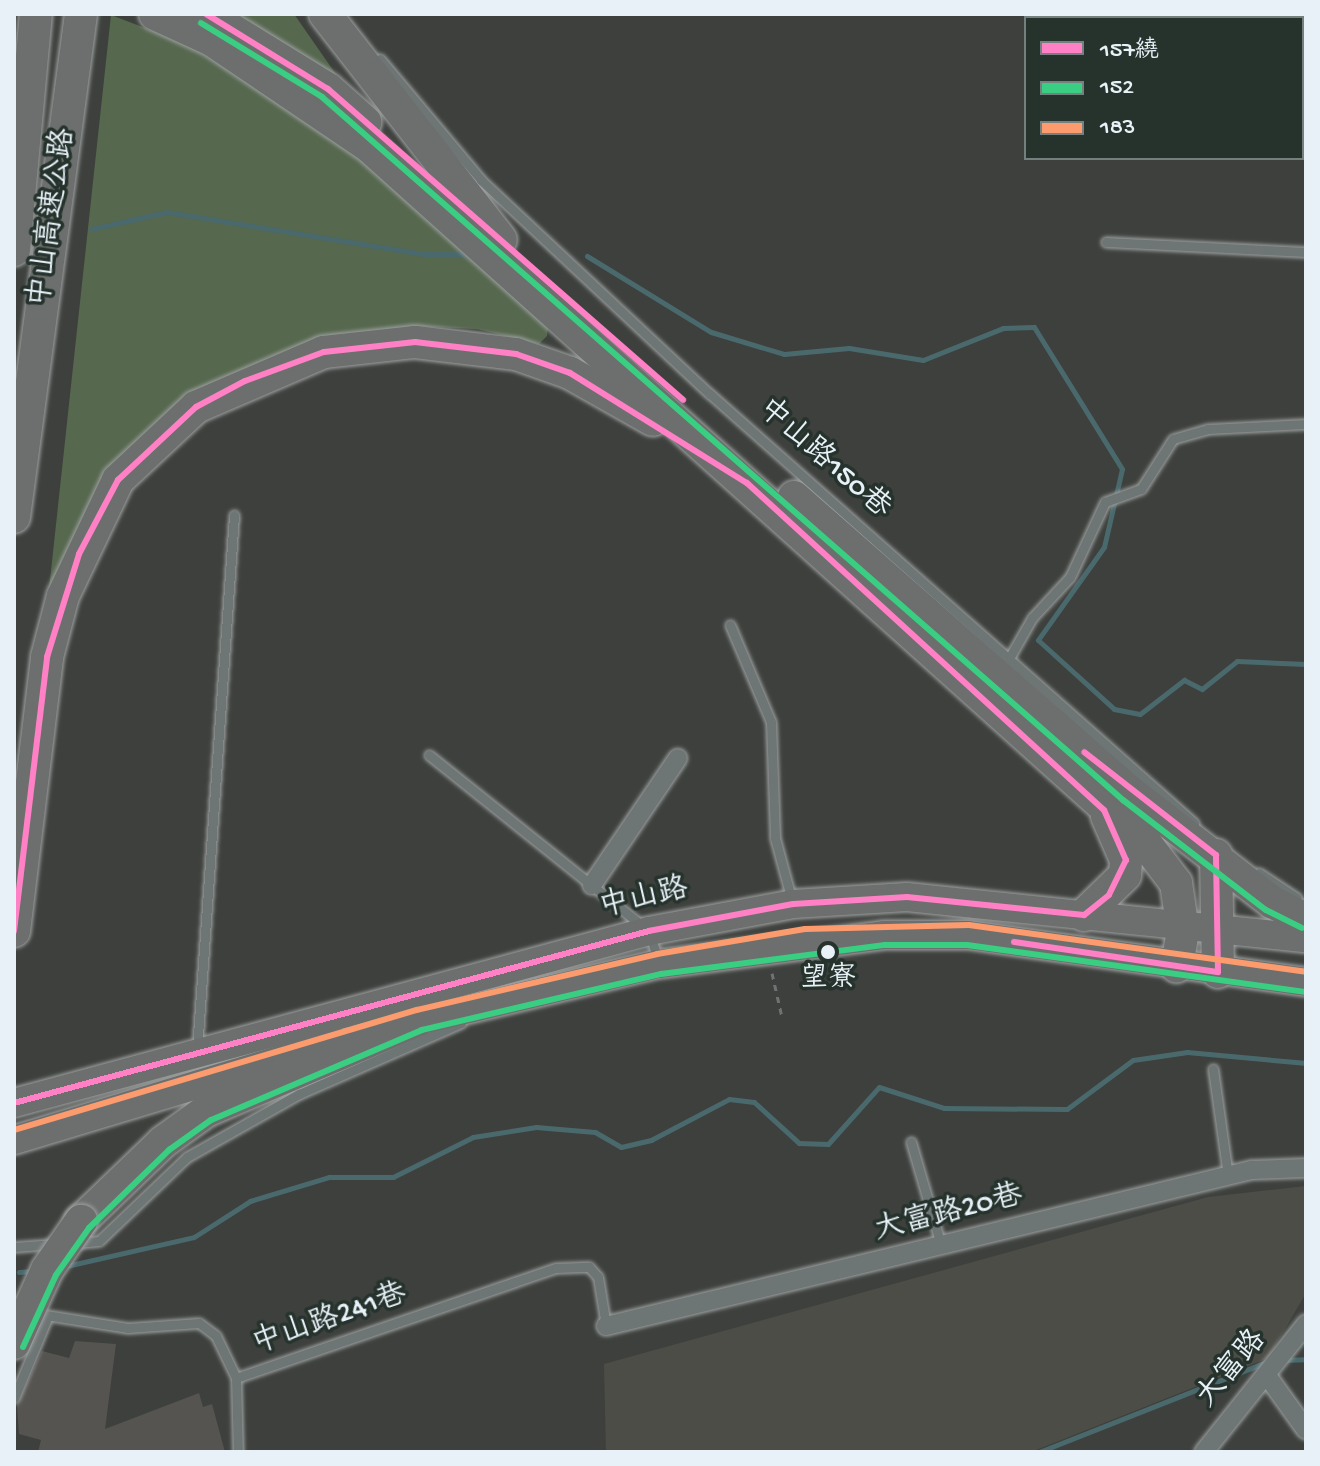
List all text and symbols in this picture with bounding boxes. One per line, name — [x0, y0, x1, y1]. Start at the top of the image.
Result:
legend — [1024, 16, 1304, 160]
text: 157繞 — [1100, 37, 1159, 66]
text: 152 — [1100, 74, 1134, 103]
text: 183 — [1100, 114, 1135, 143]
street label: 中山高速公路 — [24, 126, 84, 310]
street label: 中山路150巷 — [749, 392, 897, 528]
street label: 中山路 — [596, 872, 692, 928]
marker: 望寮 — [820, 944, 836, 960]
place label: 望寮 — [800, 963, 856, 997]
street label: 大富路20巷 — [871, 1179, 1027, 1251]
street label: 中山路241巷 — [248, 1278, 412, 1364]
street label: 大富路 — [1190, 1324, 1276, 1416]

